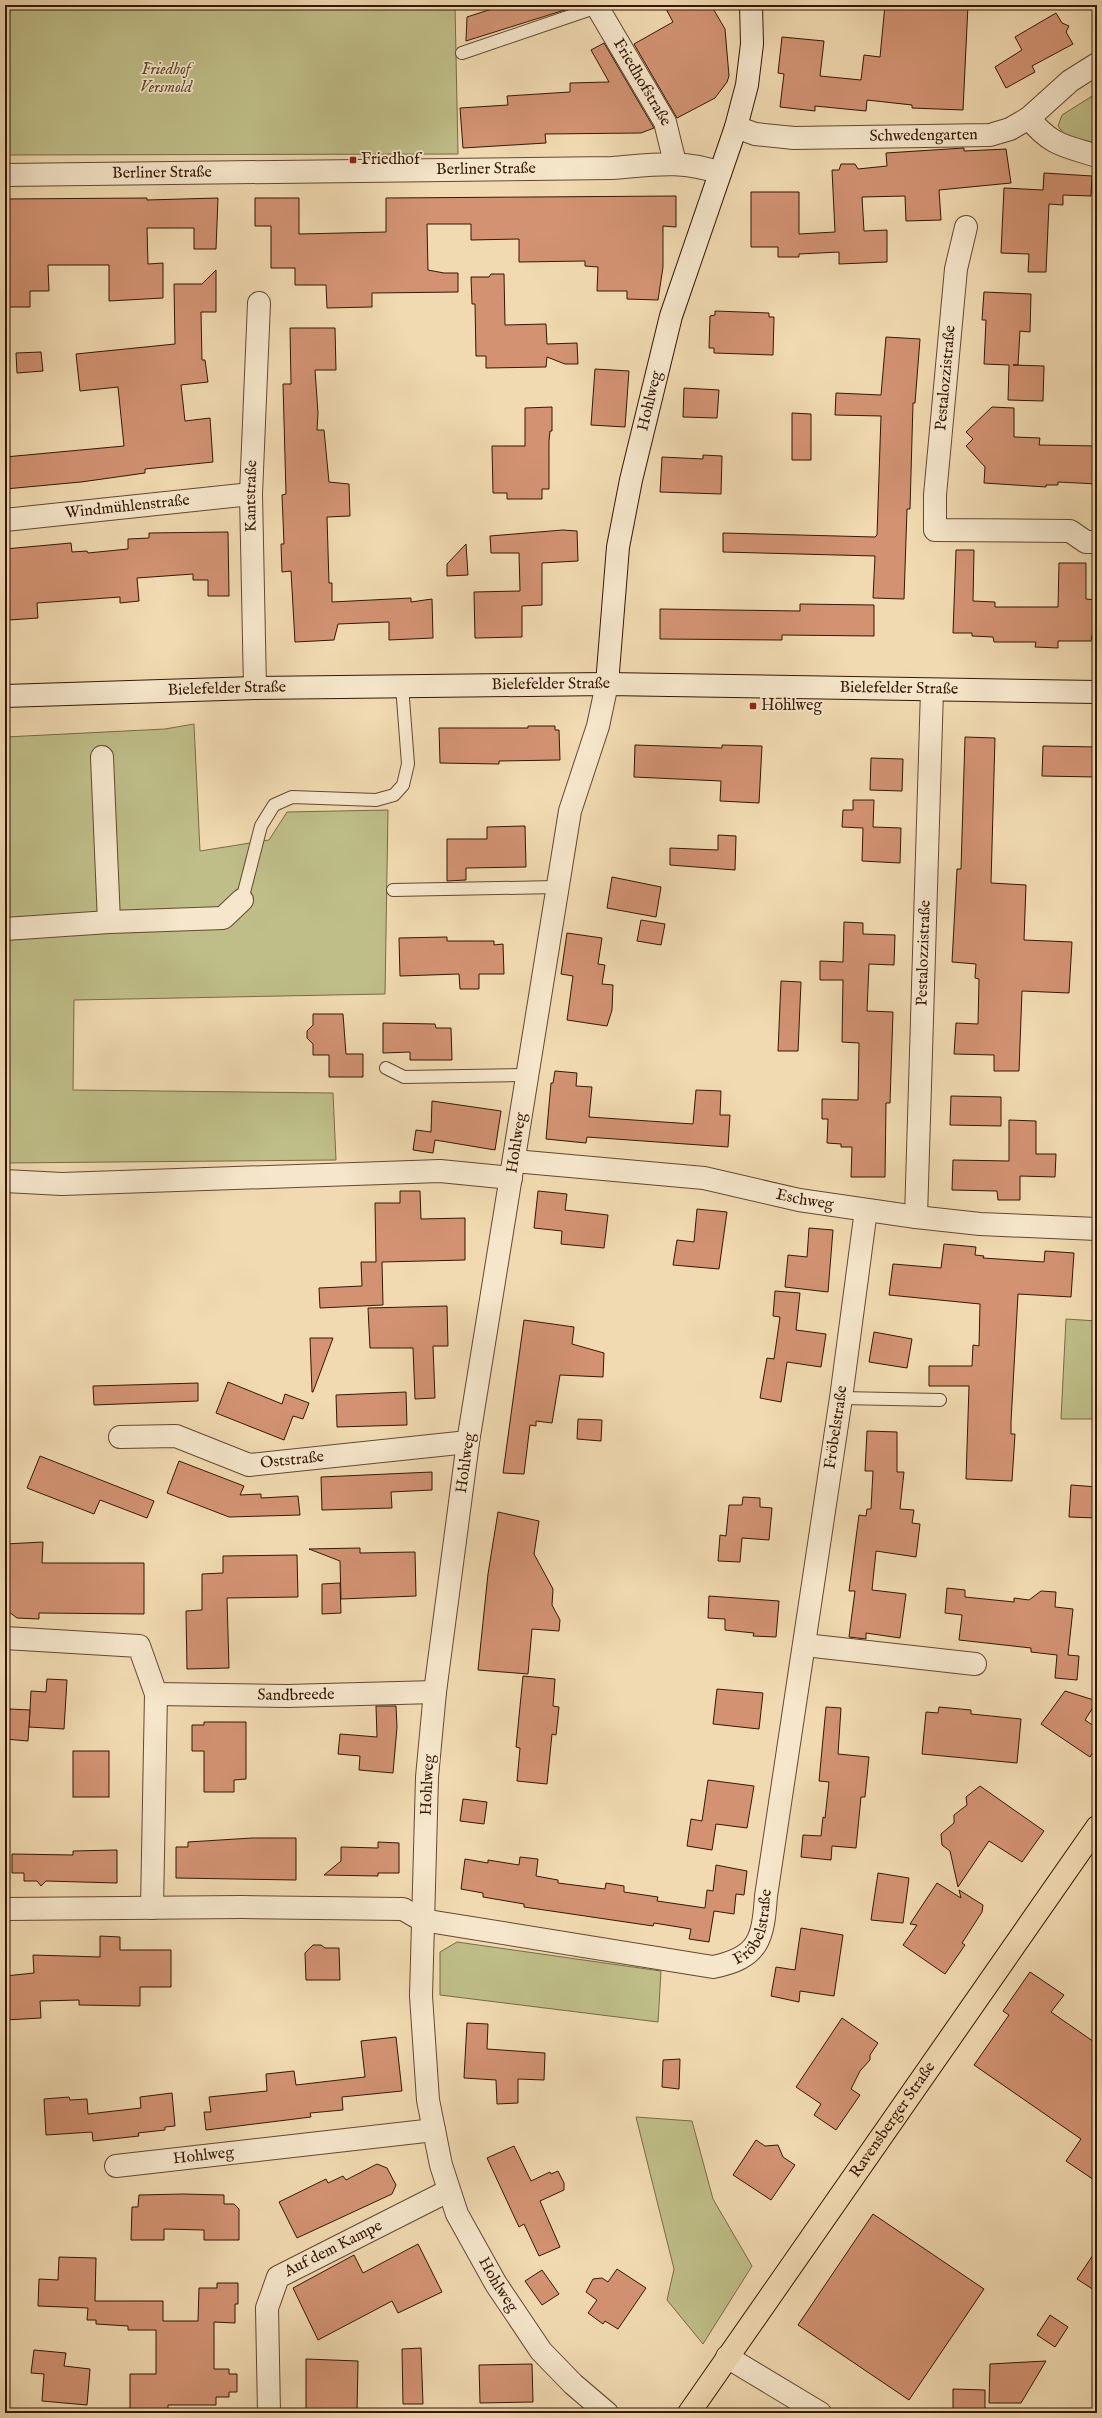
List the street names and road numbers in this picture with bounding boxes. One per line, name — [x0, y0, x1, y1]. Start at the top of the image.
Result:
street label: Friedhofstraße — [608, 35, 675, 130]
street label: Schwedengarten — [869, 125, 978, 147]
street label: Berliner Straße — [436, 159, 536, 180]
street label: Berliner Straße — [112, 163, 212, 184]
street label: Pestalozzistraße — [931, 324, 961, 432]
street label: Hohlweg — [633, 369, 667, 433]
street label: Kantstraße — [241, 460, 262, 532]
street label: Windmühlenstraße — [64, 491, 191, 524]
street label: Bielefelder Straße — [491, 674, 610, 695]
street label: Bielefelder Straße — [167, 678, 286, 701]
street label: Bielefelder Straße — [839, 678, 958, 700]
street label: Pestalozzistraße — [912, 900, 936, 1006]
street label: Hohlweg — [502, 1111, 532, 1175]
street label: Eschweg — [774, 1185, 835, 1215]
street label: Fröbelstraße — [820, 1384, 853, 1471]
street label: Hohlweg — [452, 1431, 480, 1495]
street label: Oststraße — [259, 1447, 325, 1474]
street label: Sandbreede — [257, 1685, 335, 1706]
street label: Hohlweg — [416, 1754, 440, 1816]
street label: Fröbelstraße — [730, 1888, 777, 1970]
street label: Ravensberger Straße — [846, 2058, 940, 2182]
street label: Hohlweg — [172, 2143, 235, 2169]
street label: Auf dem Kampe — [280, 2216, 386, 2283]
street label: Hohlweg — [473, 2254, 522, 2316]

